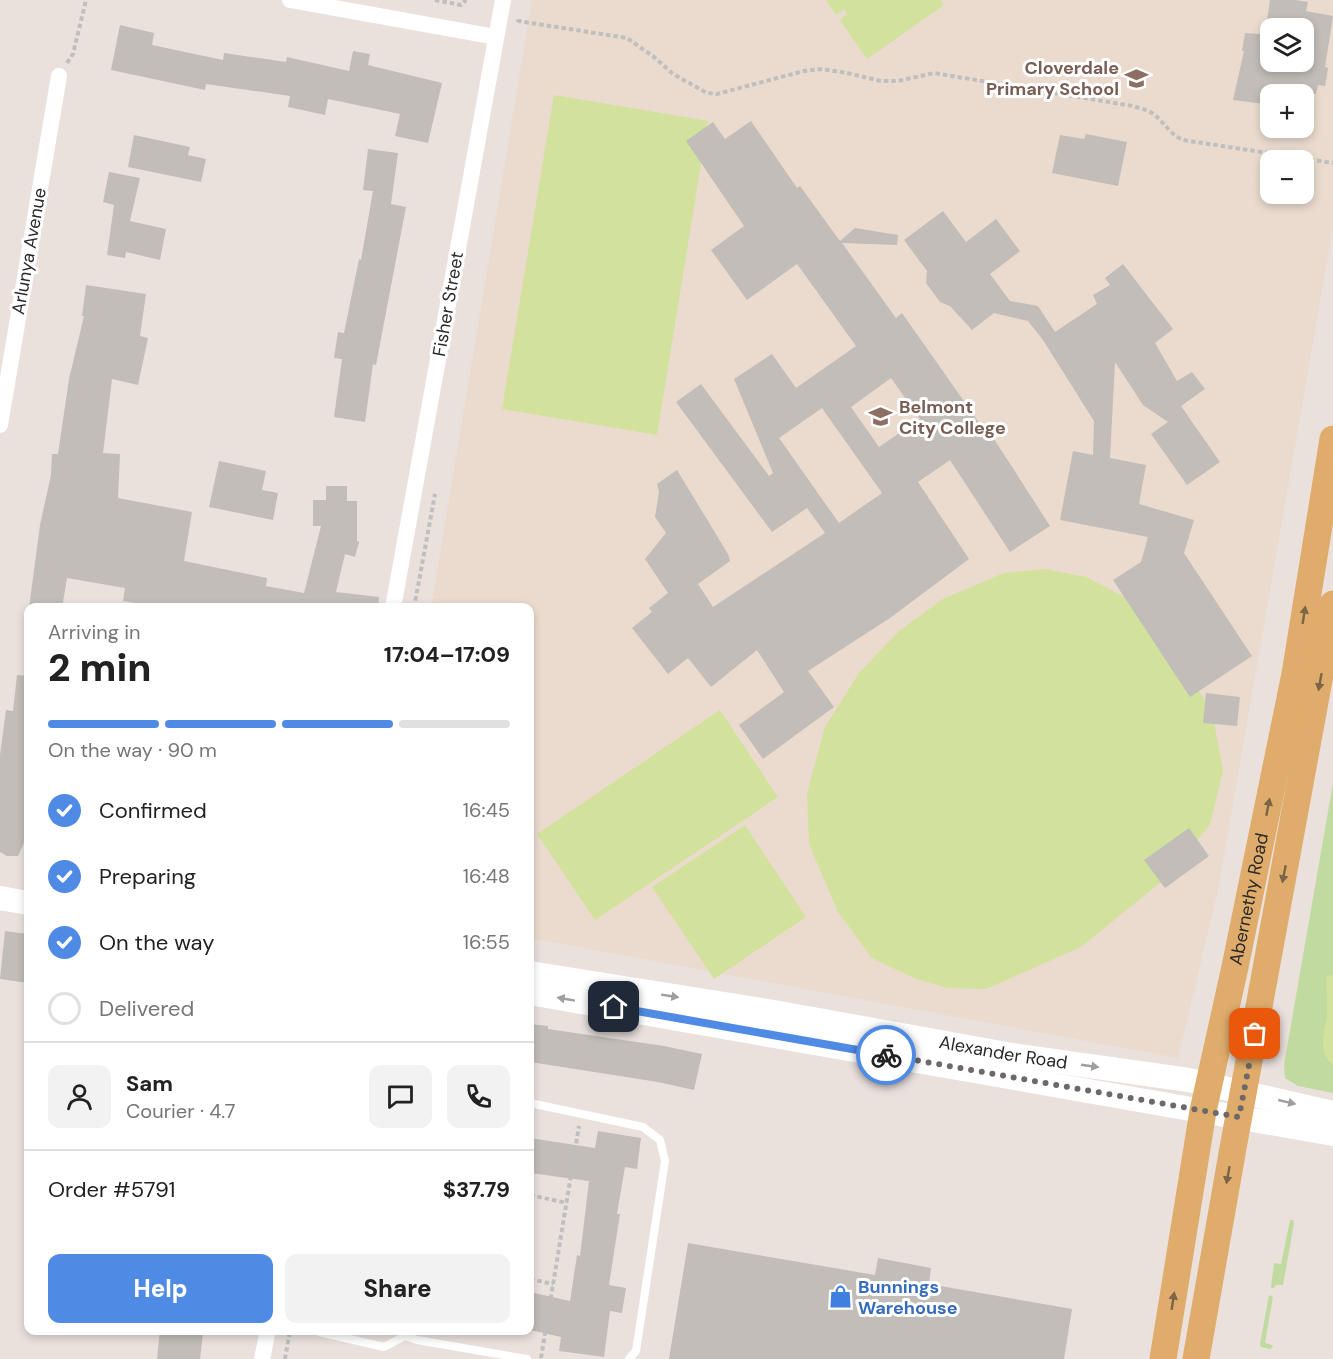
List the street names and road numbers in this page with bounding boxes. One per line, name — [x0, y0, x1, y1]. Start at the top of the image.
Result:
street label: Arlunya Avenue — [6, 186, 52, 316]
street label: Fisher Street — [427, 250, 469, 358]
street label: Abernethy Road — [1224, 831, 1274, 967]
street label: Alexander Road — [937, 1030, 1069, 1075]

